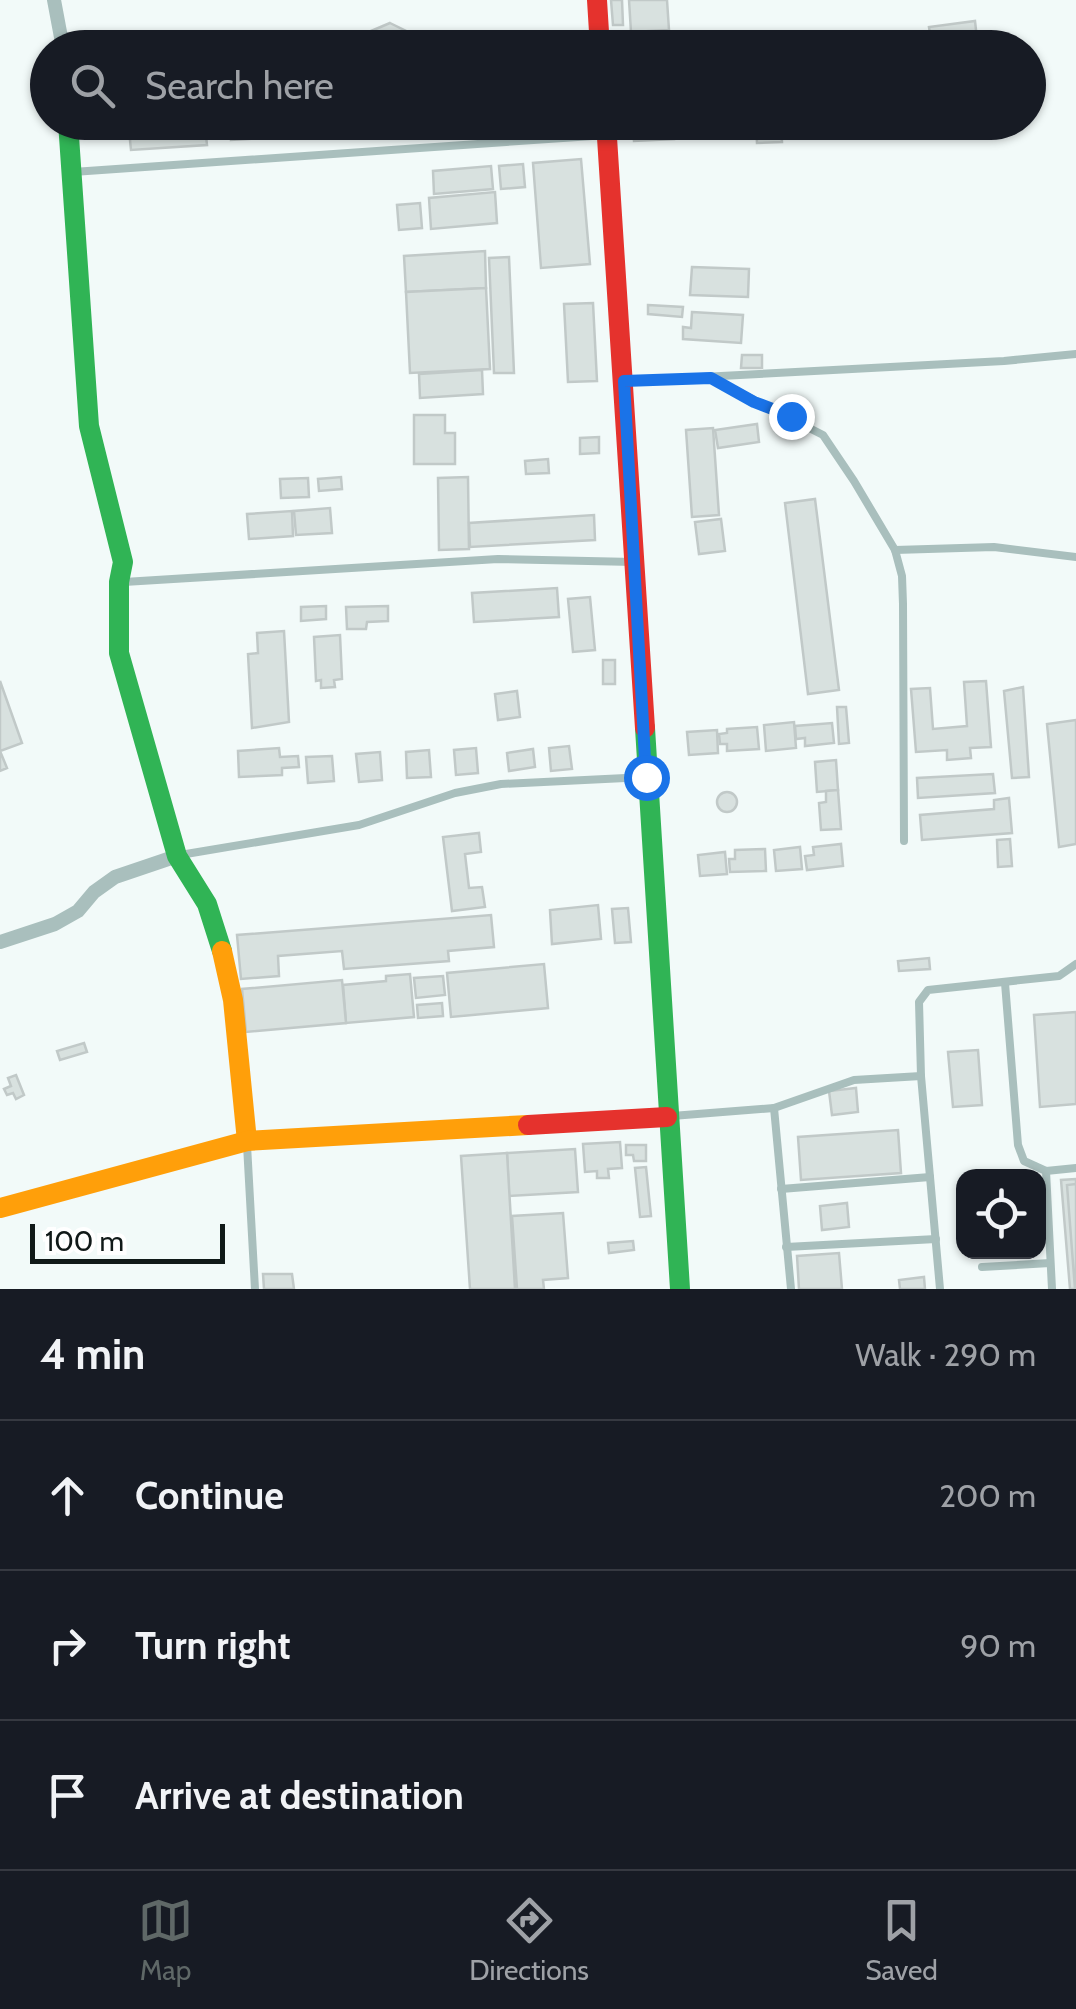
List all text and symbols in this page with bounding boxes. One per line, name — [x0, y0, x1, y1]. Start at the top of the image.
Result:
search box — [30, 30, 1046, 140]
icon: search — [65, 58, 120, 113]
text: Search here — [145, 62, 334, 109]
route end — [769, 394, 815, 440]
route start — [624, 755, 670, 801]
map controls — [956, 1169, 1046, 1259]
button: locate — [956, 1169, 1046, 1259]
scale bar — [30, 1219, 225, 1264]
text: 100 m — [45, 1224, 124, 1258]
text: 4 min — [40, 1328, 145, 1380]
text: Walk · 290 m — [855, 1335, 1036, 1374]
icon: ahead — [40, 1468, 95, 1523]
text: Continue — [135, 1472, 284, 1519]
text: 200 m — [939, 1476, 1036, 1515]
icon: right — [40, 1618, 95, 1673]
text: Turn right — [135, 1622, 291, 1669]
text: 90 m — [960, 1626, 1036, 1665]
icon: arrive — [40, 1768, 95, 1823]
text: Arrive at destination — [135, 1772, 464, 1819]
tab: Map — [138, 1893, 193, 1987]
tab: Directions — [469, 1893, 589, 1987]
tab: Saved — [865, 1893, 938, 1987]

